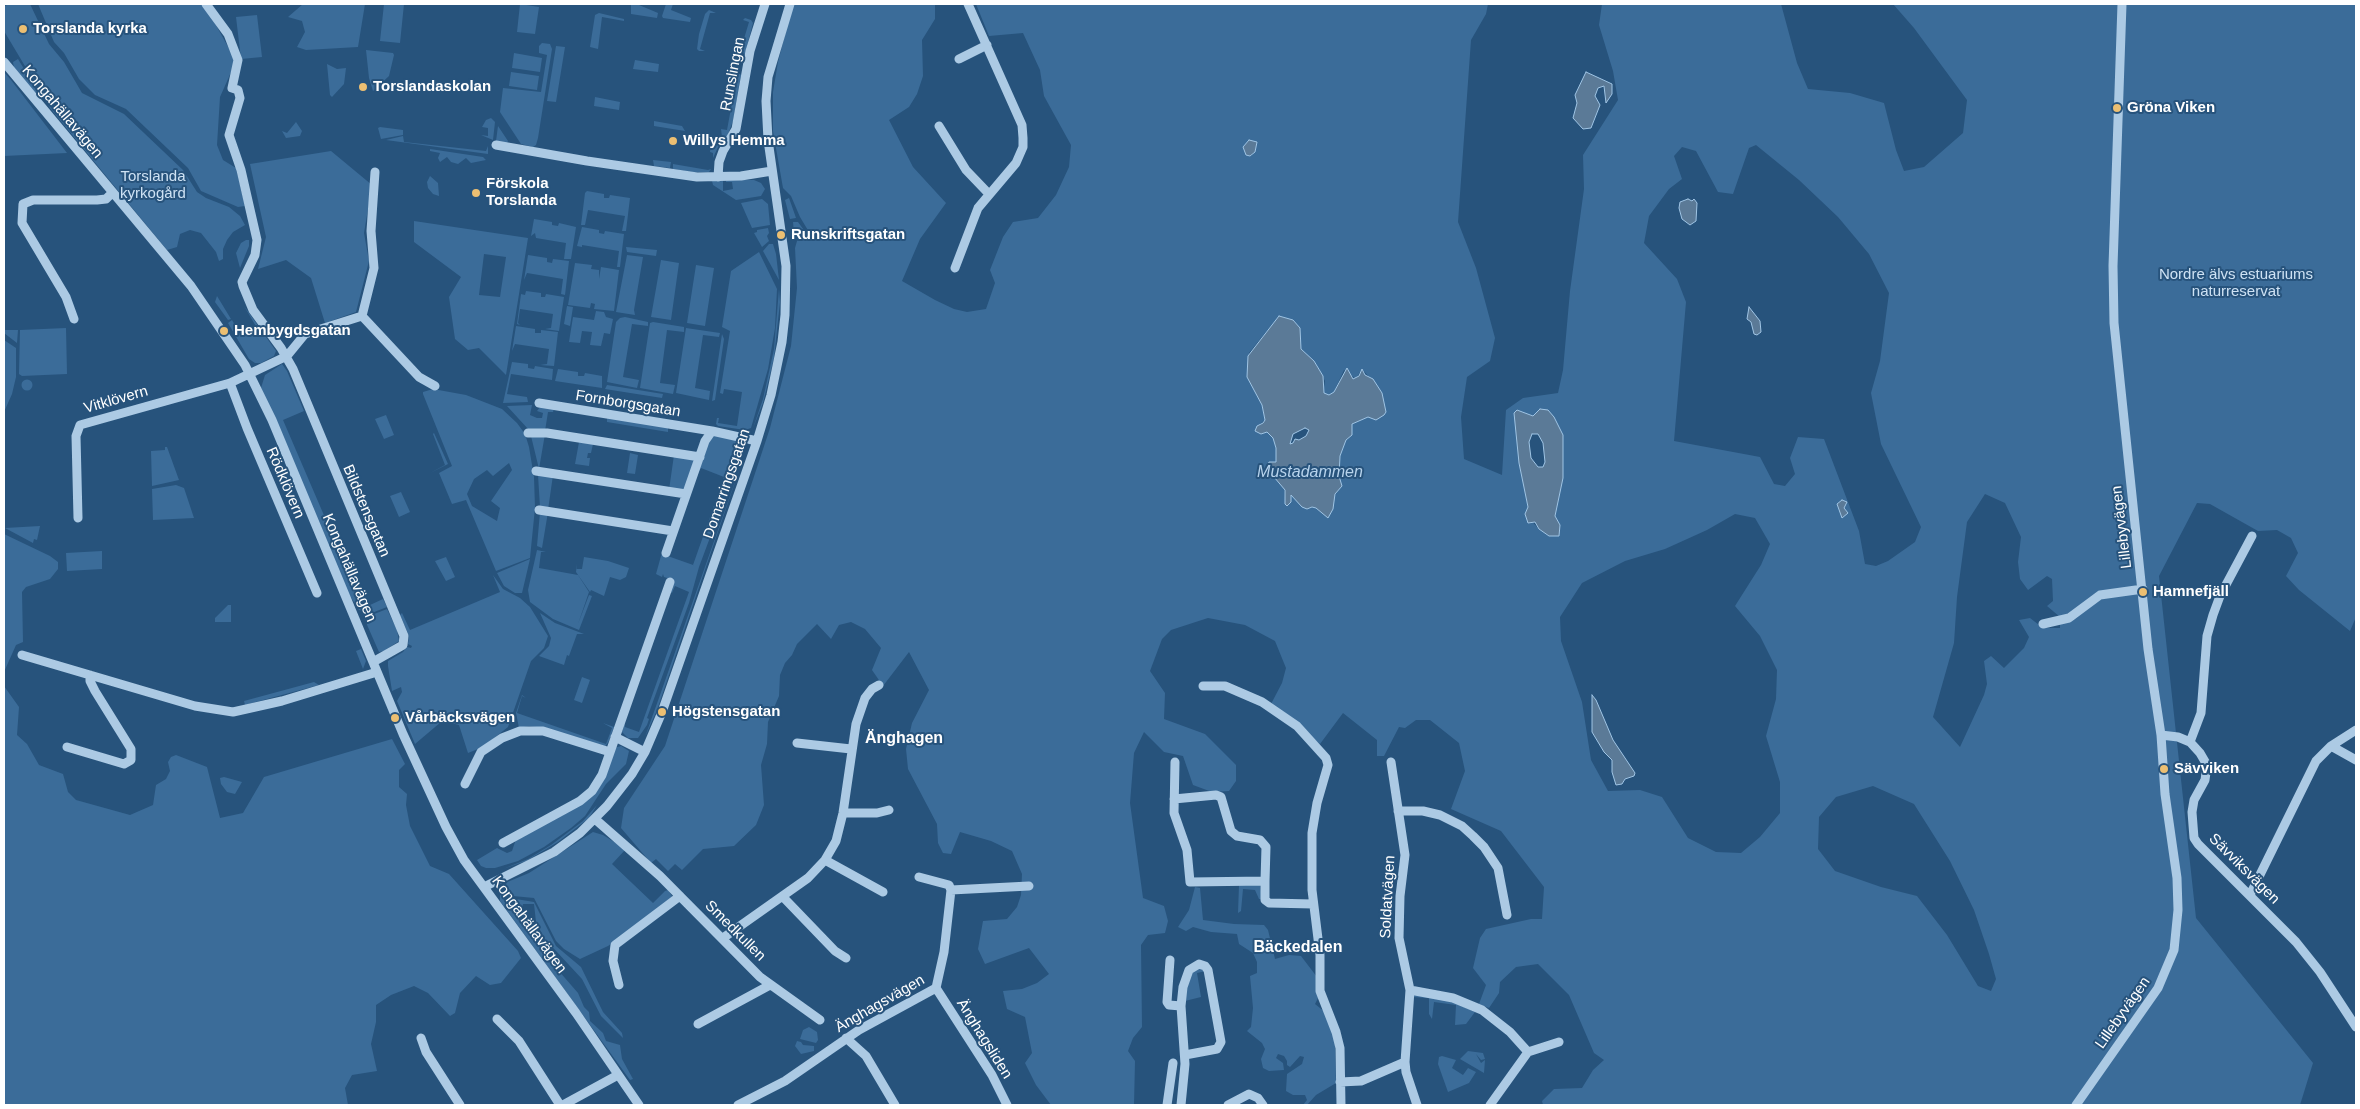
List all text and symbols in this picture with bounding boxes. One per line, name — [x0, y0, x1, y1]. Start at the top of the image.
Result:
place label: Torslanda kyrka — [33, 20, 147, 38]
marker: Torslanda kyrka — [17, 23, 29, 35]
street label: Runslingan — [717, 35, 749, 113]
street label: Kongahällavägen — [18, 62, 106, 162]
place label: Torslandaskolan — [373, 78, 491, 96]
marker: Torslandaskolan — [357, 81, 369, 93]
place label: Gröna Viken — [2127, 99, 2215, 117]
marker: Gröna Viken — [2111, 102, 2123, 114]
place label: Willys Hemma — [683, 132, 785, 150]
marker: Willys Hemma — [667, 135, 679, 147]
park label: Torslanda kyrkogård — [120, 168, 186, 203]
place label: Förskola Torslanda — [486, 175, 557, 210]
marker: Förskola Torslanda — [470, 187, 482, 199]
place label: Runskriftsgatan — [791, 226, 905, 244]
marker: Runskriftsgatan — [775, 229, 787, 241]
park label: Nordre älvs estuariums naturreservat — [2159, 266, 2313, 301]
place label: Hembygdsgatan — [234, 322, 351, 340]
marker: Hembygdsgatan — [218, 325, 230, 337]
street label: Vitklövern — [82, 382, 150, 418]
street label: Fornborgsgatan — [574, 387, 682, 421]
street label: Domarringsgatan — [700, 427, 754, 541]
street label: Rödklövern — [262, 445, 308, 521]
street label: Bildstensgatan — [338, 462, 394, 560]
water label: Mustadammen — [1257, 463, 1363, 483]
street label: Lillebyvägen — [2108, 485, 2136, 569]
street label: Kongahällavägen — [318, 511, 380, 625]
place label: Hamnefjäll — [2153, 583, 2229, 601]
marker: Hamnefjäll — [2137, 586, 2149, 598]
place label: Högstensgatan — [672, 703, 780, 721]
marker: Högstensgatan — [656, 706, 668, 718]
place label: Vårbäcksvägen — [405, 709, 515, 727]
marker: Vårbäcksvägen — [389, 712, 401, 724]
district label: Änghagen — [865, 729, 943, 749]
place label: Sävviken — [2174, 760, 2239, 778]
marker: Sävviken — [2158, 763, 2170, 775]
street label: Sävviksvägen — [2205, 830, 2283, 908]
street label: Soldatvägen — [1377, 855, 1399, 939]
street label: Kongahällavägen — [488, 873, 570, 977]
street label: Smedkullen — [701, 897, 769, 965]
district label: Bäckedalen — [1254, 938, 1342, 958]
street label: Änghagsvägen — [832, 971, 928, 1037]
street label: Lillebyvägen — [2092, 974, 2154, 1052]
street label: Änghagsliden — [952, 996, 1016, 1082]

